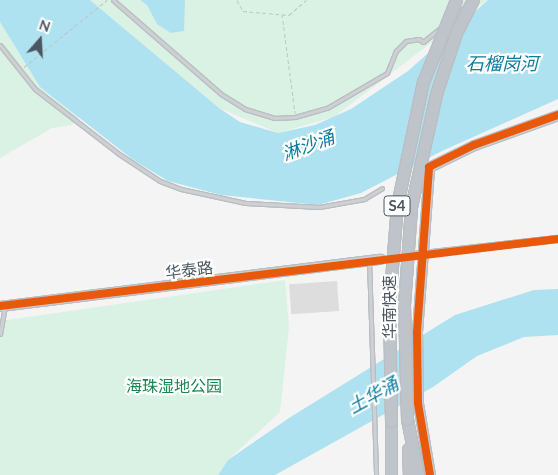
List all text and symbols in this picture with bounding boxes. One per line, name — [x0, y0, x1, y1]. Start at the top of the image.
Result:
north arrow — [15, 15, 65, 65]
text: N — [37, 16, 53, 35]
water label: 石榴岗河 — [466, 52, 538, 74]
water label: 淋沙涌 — [279, 126, 337, 164]
road number: S4 — [383, 194, 411, 218]
street label: 华泰路 — [164, 258, 214, 282]
street label: 华南快速 — [379, 275, 399, 339]
water label: 土华涌 — [344, 372, 402, 418]
park label: 海珠湿地公园 — [126, 376, 222, 396]

